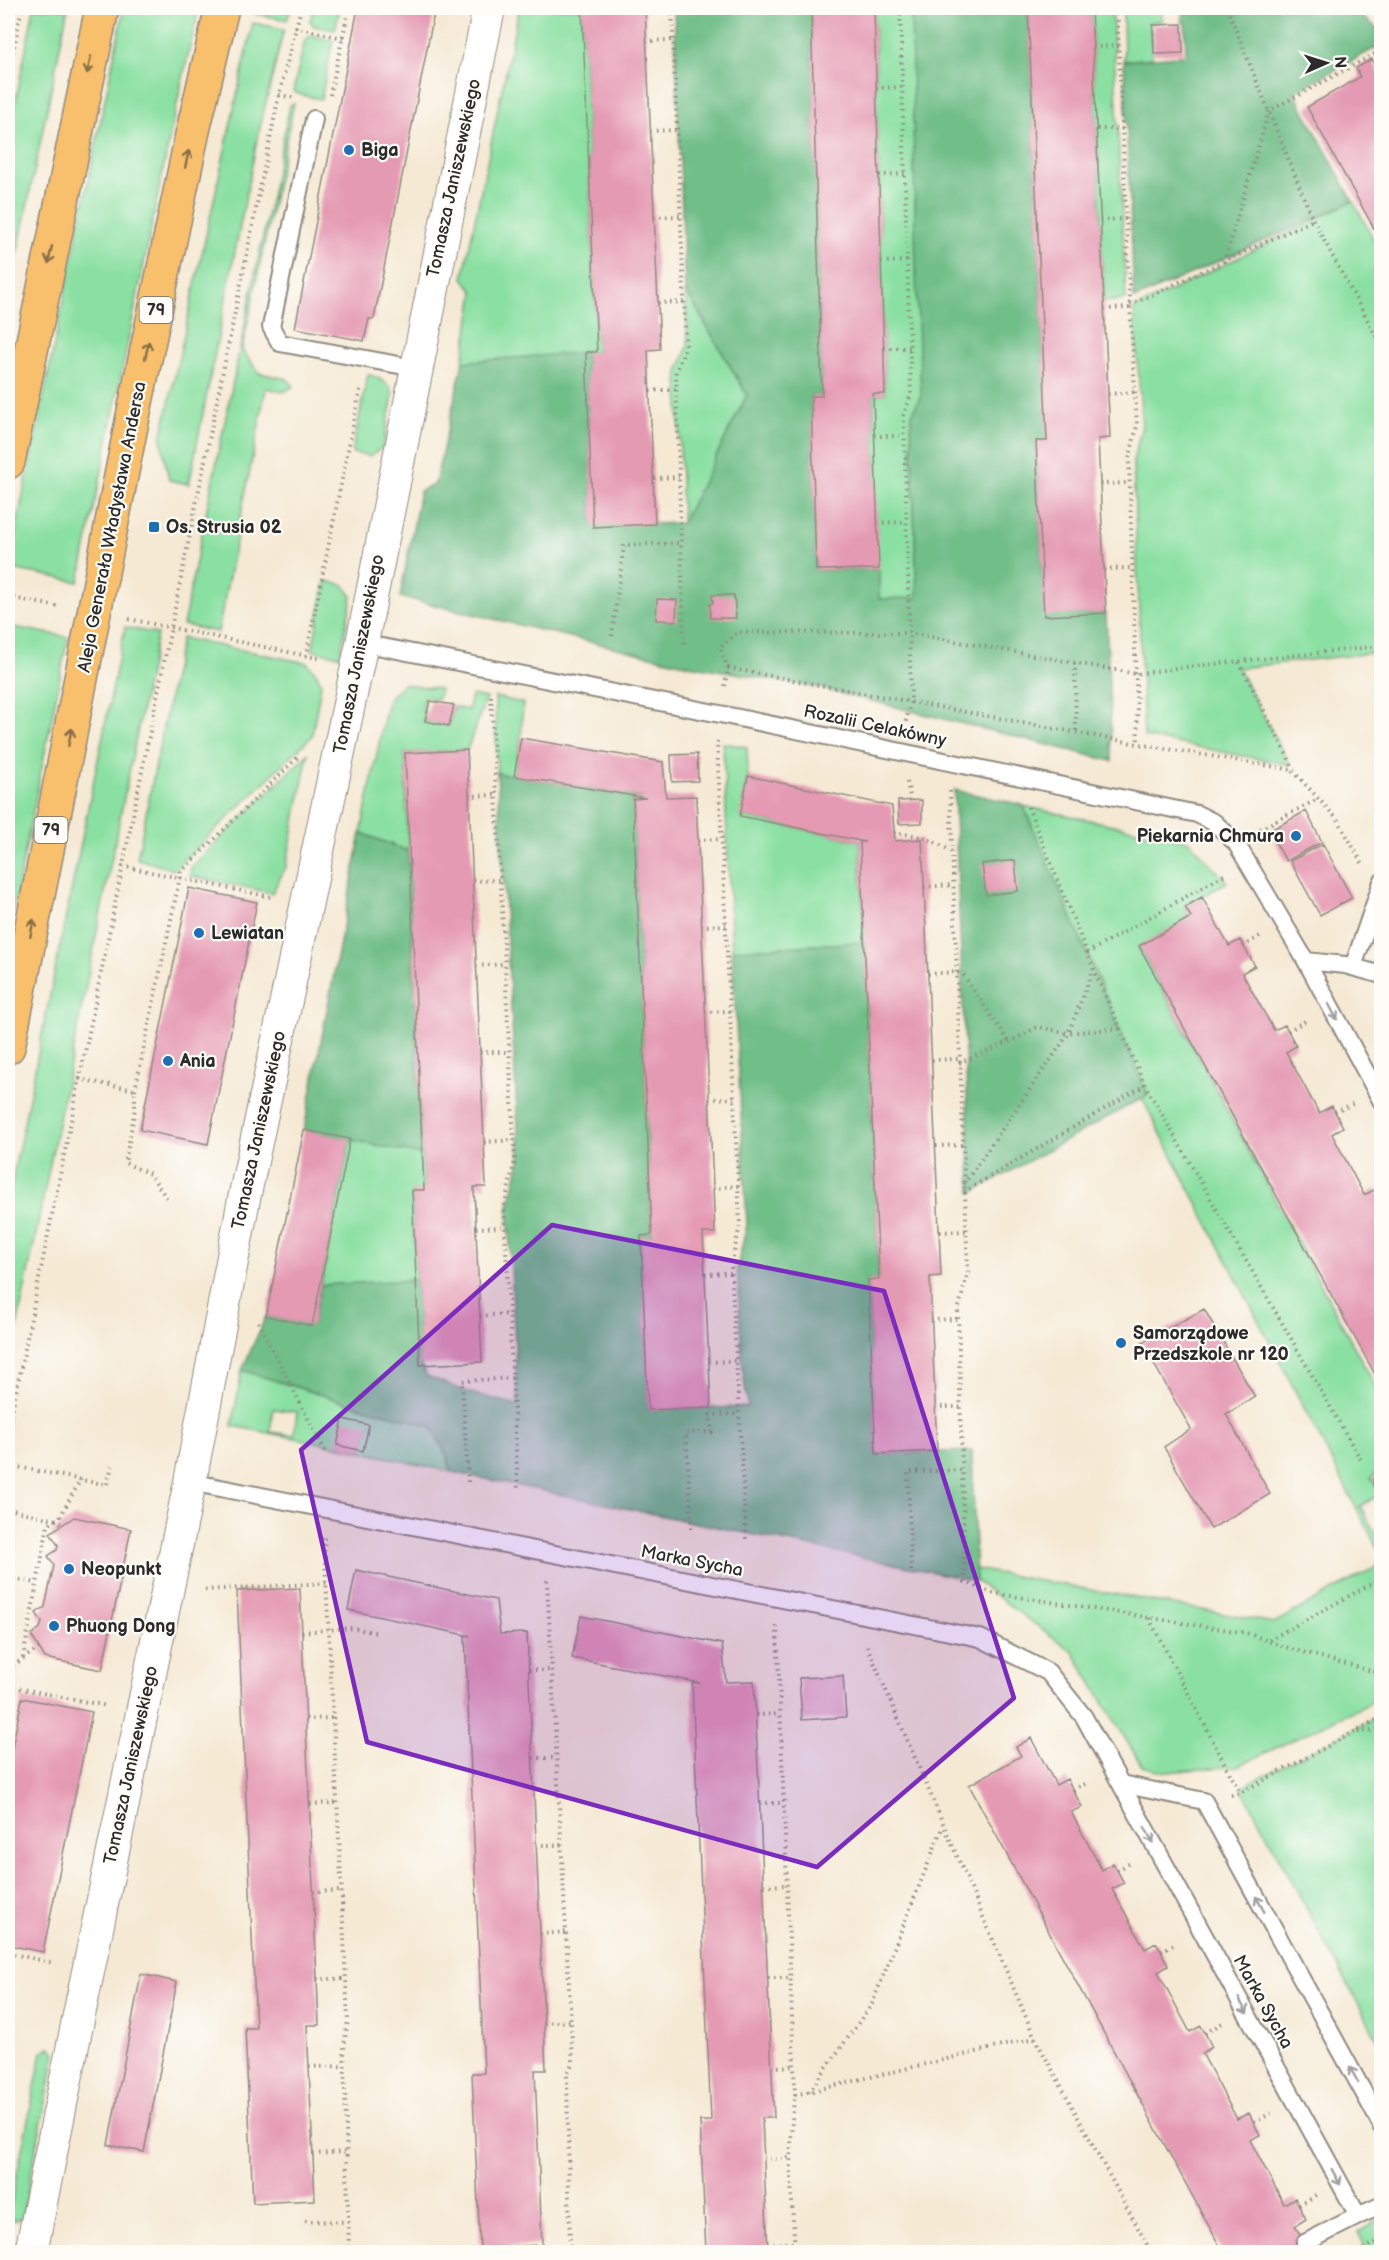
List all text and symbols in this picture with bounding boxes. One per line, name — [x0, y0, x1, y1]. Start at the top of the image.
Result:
north arrow — [1296, 33, 1356, 93]
one-way arrow — [83, 55, 95, 74]
text: N — [1330, 56, 1349, 69]
street label: Tomasza Janiszewskiego — [423, 77, 485, 279]
place label: Biga — [361, 140, 399, 161]
marker: Biga — [342, 143, 356, 157]
one-way arrow — [182, 150, 193, 169]
one-way arrow — [44, 245, 55, 265]
road number: 79 — [140, 297, 172, 323]
one-way arrow — [142, 340, 153, 360]
street label: Aleja Generała Władysława Andersa — [73, 380, 151, 674]
place label: Os. Strusia 02 — [166, 517, 282, 538]
marker: Os. Strusia 02 — [147, 520, 161, 534]
street label: Tomasza Janiszewskiego — [329, 553, 389, 755]
street label: Rozalii Celakówny — [802, 701, 949, 752]
one-way arrow — [65, 727, 76, 747]
road number: 79 — [34, 817, 68, 843]
place label: Piekarnia Chmura — [1137, 826, 1284, 847]
marker: Piekarnia Chmura — [1289, 829, 1303, 843]
one-way arrow — [27, 918, 38, 938]
place label: Lewiatan — [211, 923, 284, 944]
marker: Lewiatan — [192, 926, 206, 940]
one-way arrow — [1327, 1003, 1339, 1020]
street label: Tomasza Janiszewskiego — [228, 1029, 290, 1231]
place label: Ania — [179, 1051, 215, 1072]
marker: Ania — [161, 1054, 175, 1068]
place label: Samorządowe Przedszkole nr 120 — [1133, 1323, 1289, 1365]
marker: Samorządowe Przedszkole nr 120 — [1114, 1336, 1128, 1350]
street label: Marka Sycha — [639, 1541, 745, 1581]
place label: Neopunkt — [81, 1559, 161, 1580]
marker: Neopunkt — [62, 1562, 76, 1576]
place label: Phuong Dong — [66, 1616, 176, 1637]
marker: Phuong Dong — [47, 1619, 61, 1633]
street label: Tomasza Janiszewskiego — [100, 1664, 162, 1866]
one-way arrow — [1143, 1826, 1155, 1843]
one-way arrow — [1254, 1896, 1266, 1913]
street label: Marka Sycha — [1229, 1952, 1297, 2052]
one-way arrow — [1237, 1997, 1249, 2014]
one-way arrow — [1348, 2067, 1360, 2084]
one-way arrow — [1330, 2168, 1342, 2185]

